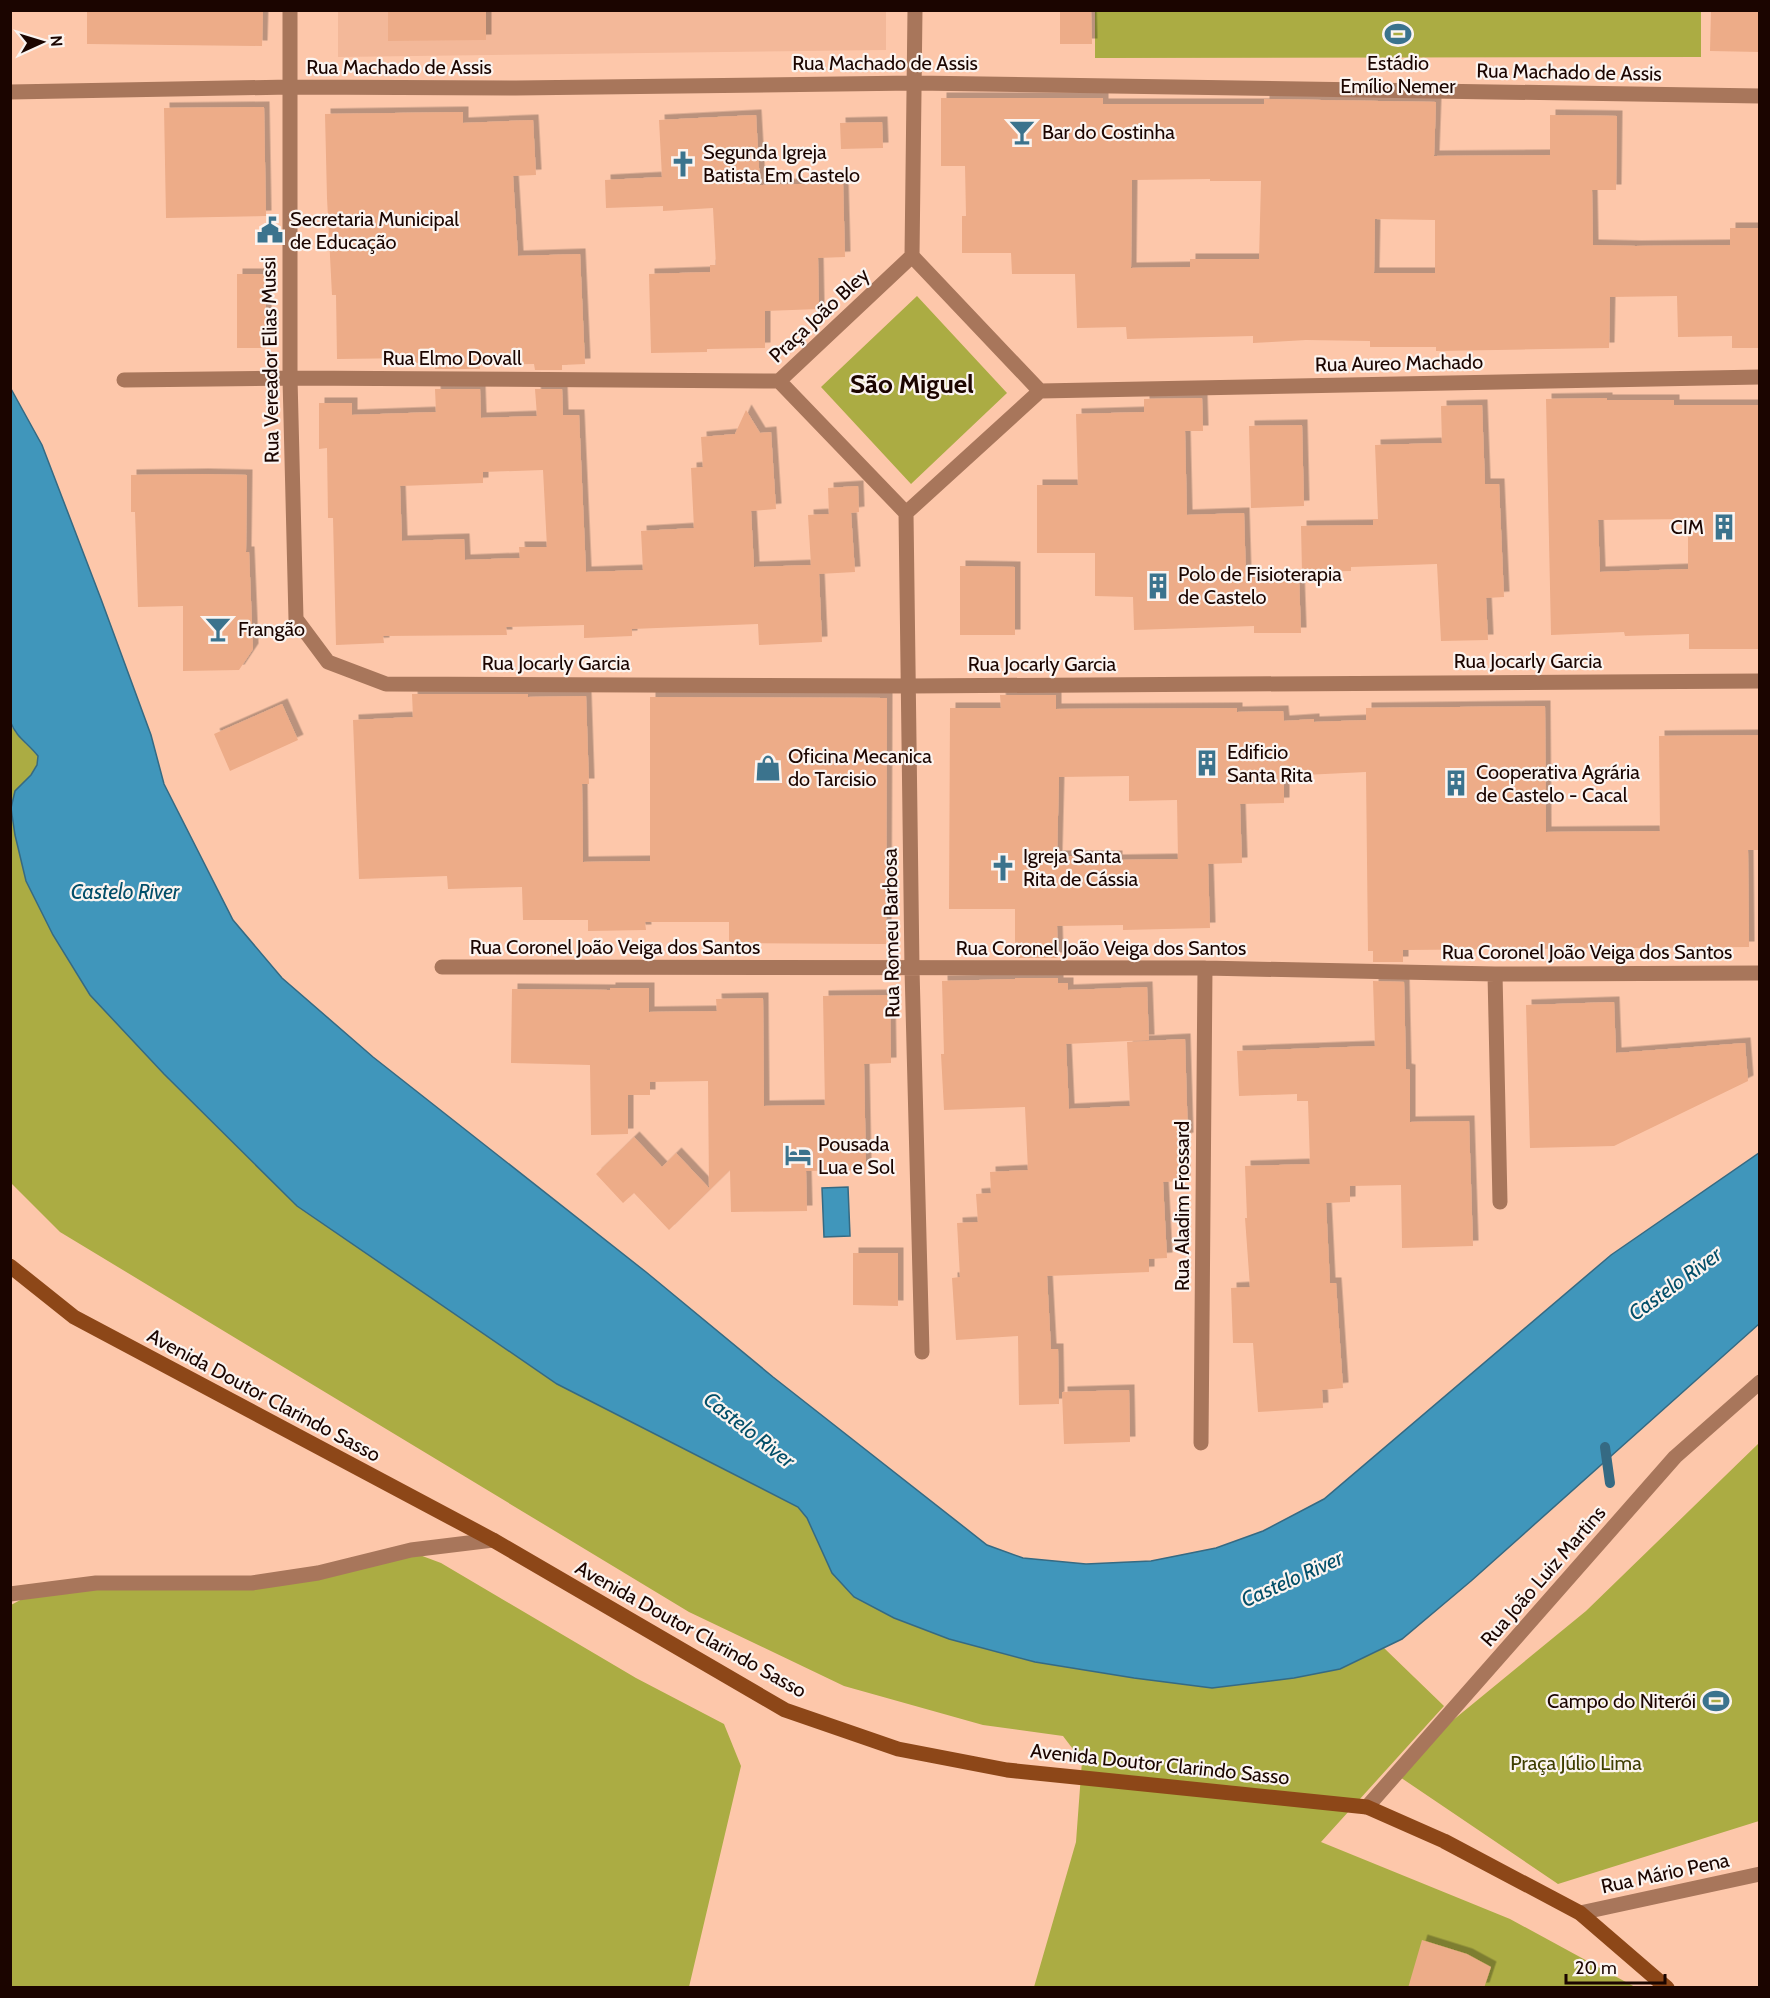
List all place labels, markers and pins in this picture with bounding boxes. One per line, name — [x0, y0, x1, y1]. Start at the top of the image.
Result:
sports icon: Estádio Emílio Nemer — [1383, 19, 1413, 49]
place label: Estádio Emílio Nemer — [1340, 51, 1456, 98]
bar icon: Bar do Costinha — [1007, 117, 1037, 147]
place label: Bar do Costinha — [1042, 120, 1175, 144]
place label: Segunda Igreja Batista Em Castelo — [703, 140, 860, 187]
church icon: Segunda Igreja Batista Em Castelo — [668, 149, 698, 179]
place label: Secretaria Municipal de Educação — [290, 207, 459, 254]
public building icon: Secretaria Municipal de Educação — [255, 215, 285, 245]
building icon: CIM — [1709, 512, 1739, 542]
place label: CIM — [1670, 515, 1704, 539]
place label: Polo de Fisioterapia de Castelo — [1178, 562, 1342, 609]
building icon: Polo de Fisioterapia de Castelo — [1143, 571, 1173, 601]
bar icon: Frangão — [203, 614, 233, 644]
place label: Frangão — [238, 617, 305, 641]
place label: Edificio Santa Rita — [1227, 740, 1313, 787]
place label: Oficina Mecanica do Tarcisio — [788, 744, 932, 791]
building icon: Edificio Santa Rita — [1192, 748, 1222, 778]
shop icon: Oficina Mecanica do Tarcisio — [753, 753, 783, 783]
place label: Cooperativa Agrária de Castelo - Cacal — [1476, 760, 1640, 807]
building icon: Cooperativa Agrária de Castelo - Cacal — [1441, 768, 1471, 798]
place label: Igreja Santa Rita de Cássia — [1023, 844, 1139, 891]
church icon: Igreja Santa Rita de Cássia — [988, 853, 1018, 883]
place label: Pousada Lua e Sol — [818, 1132, 895, 1179]
hotel icon: Pousada Lua e Sol — [783, 1140, 813, 1170]
sports icon: Campo do Niterói — [1701, 1686, 1731, 1716]
place label: Campo do Niterói — [1547, 1689, 1696, 1713]

